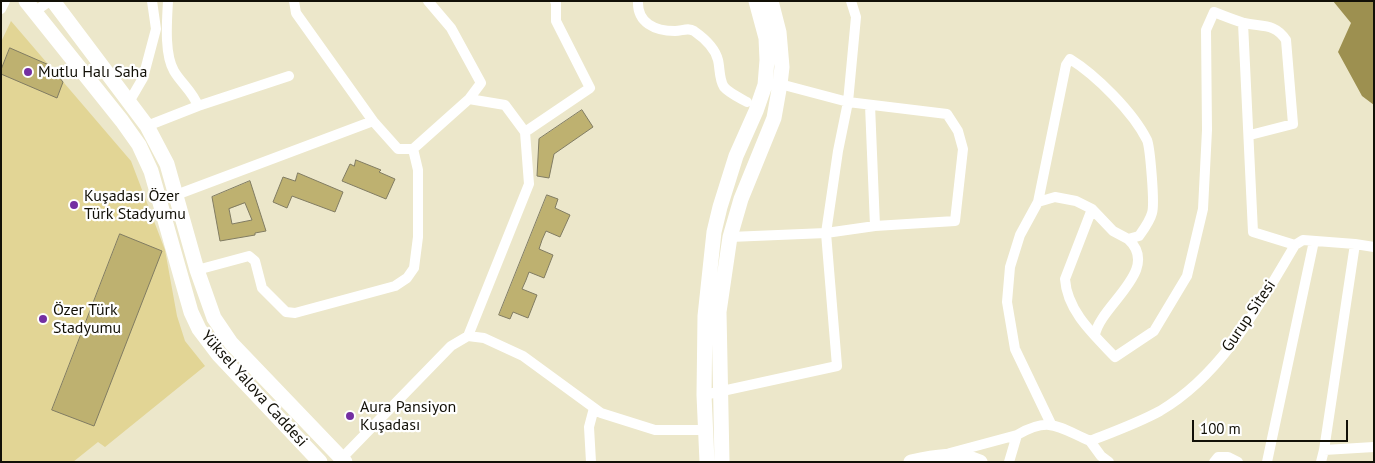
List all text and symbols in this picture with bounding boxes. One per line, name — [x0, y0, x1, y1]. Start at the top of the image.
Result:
place label: Mutlu Halı Saha — [38, 62, 147, 82]
marker: Mutlu Halı Saha — [22, 66, 34, 78]
place label: Kuşadası Özer Türk Stadyumu — [84, 186, 186, 224]
marker: Kuşadası Özer Türk Stadyumu — [68, 199, 80, 211]
street label: Gurup Sitesi — [1218, 276, 1280, 356]
place label: Özer Türk Stadyumu — [53, 300, 121, 338]
marker: Özer Türk Stadyumu — [37, 313, 49, 325]
street label: Yüksel Yalova Caddesi — [197, 327, 311, 451]
place label: Aura Pansiyon Kuşadası — [360, 397, 456, 435]
marker: Aura Pansiyon Kuşadası — [344, 410, 356, 422]
scale bar — [1195, 410, 1351, 442]
text: 100 m — [1200, 419, 1241, 438]

